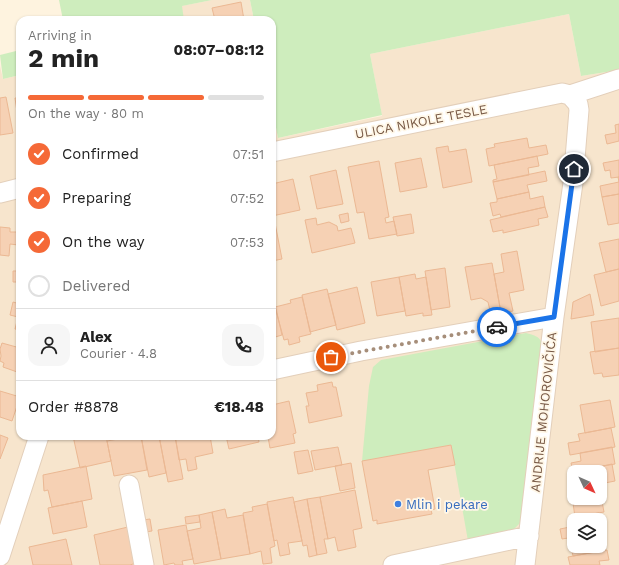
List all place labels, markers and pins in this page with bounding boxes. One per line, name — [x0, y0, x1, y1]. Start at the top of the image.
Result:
pin — [557, 152, 591, 186]
pin — [314, 340, 348, 374]
place label: Mlin i pekare — [406, 497, 488, 512]
marker: Mlin i pekare — [393, 499, 403, 509]

